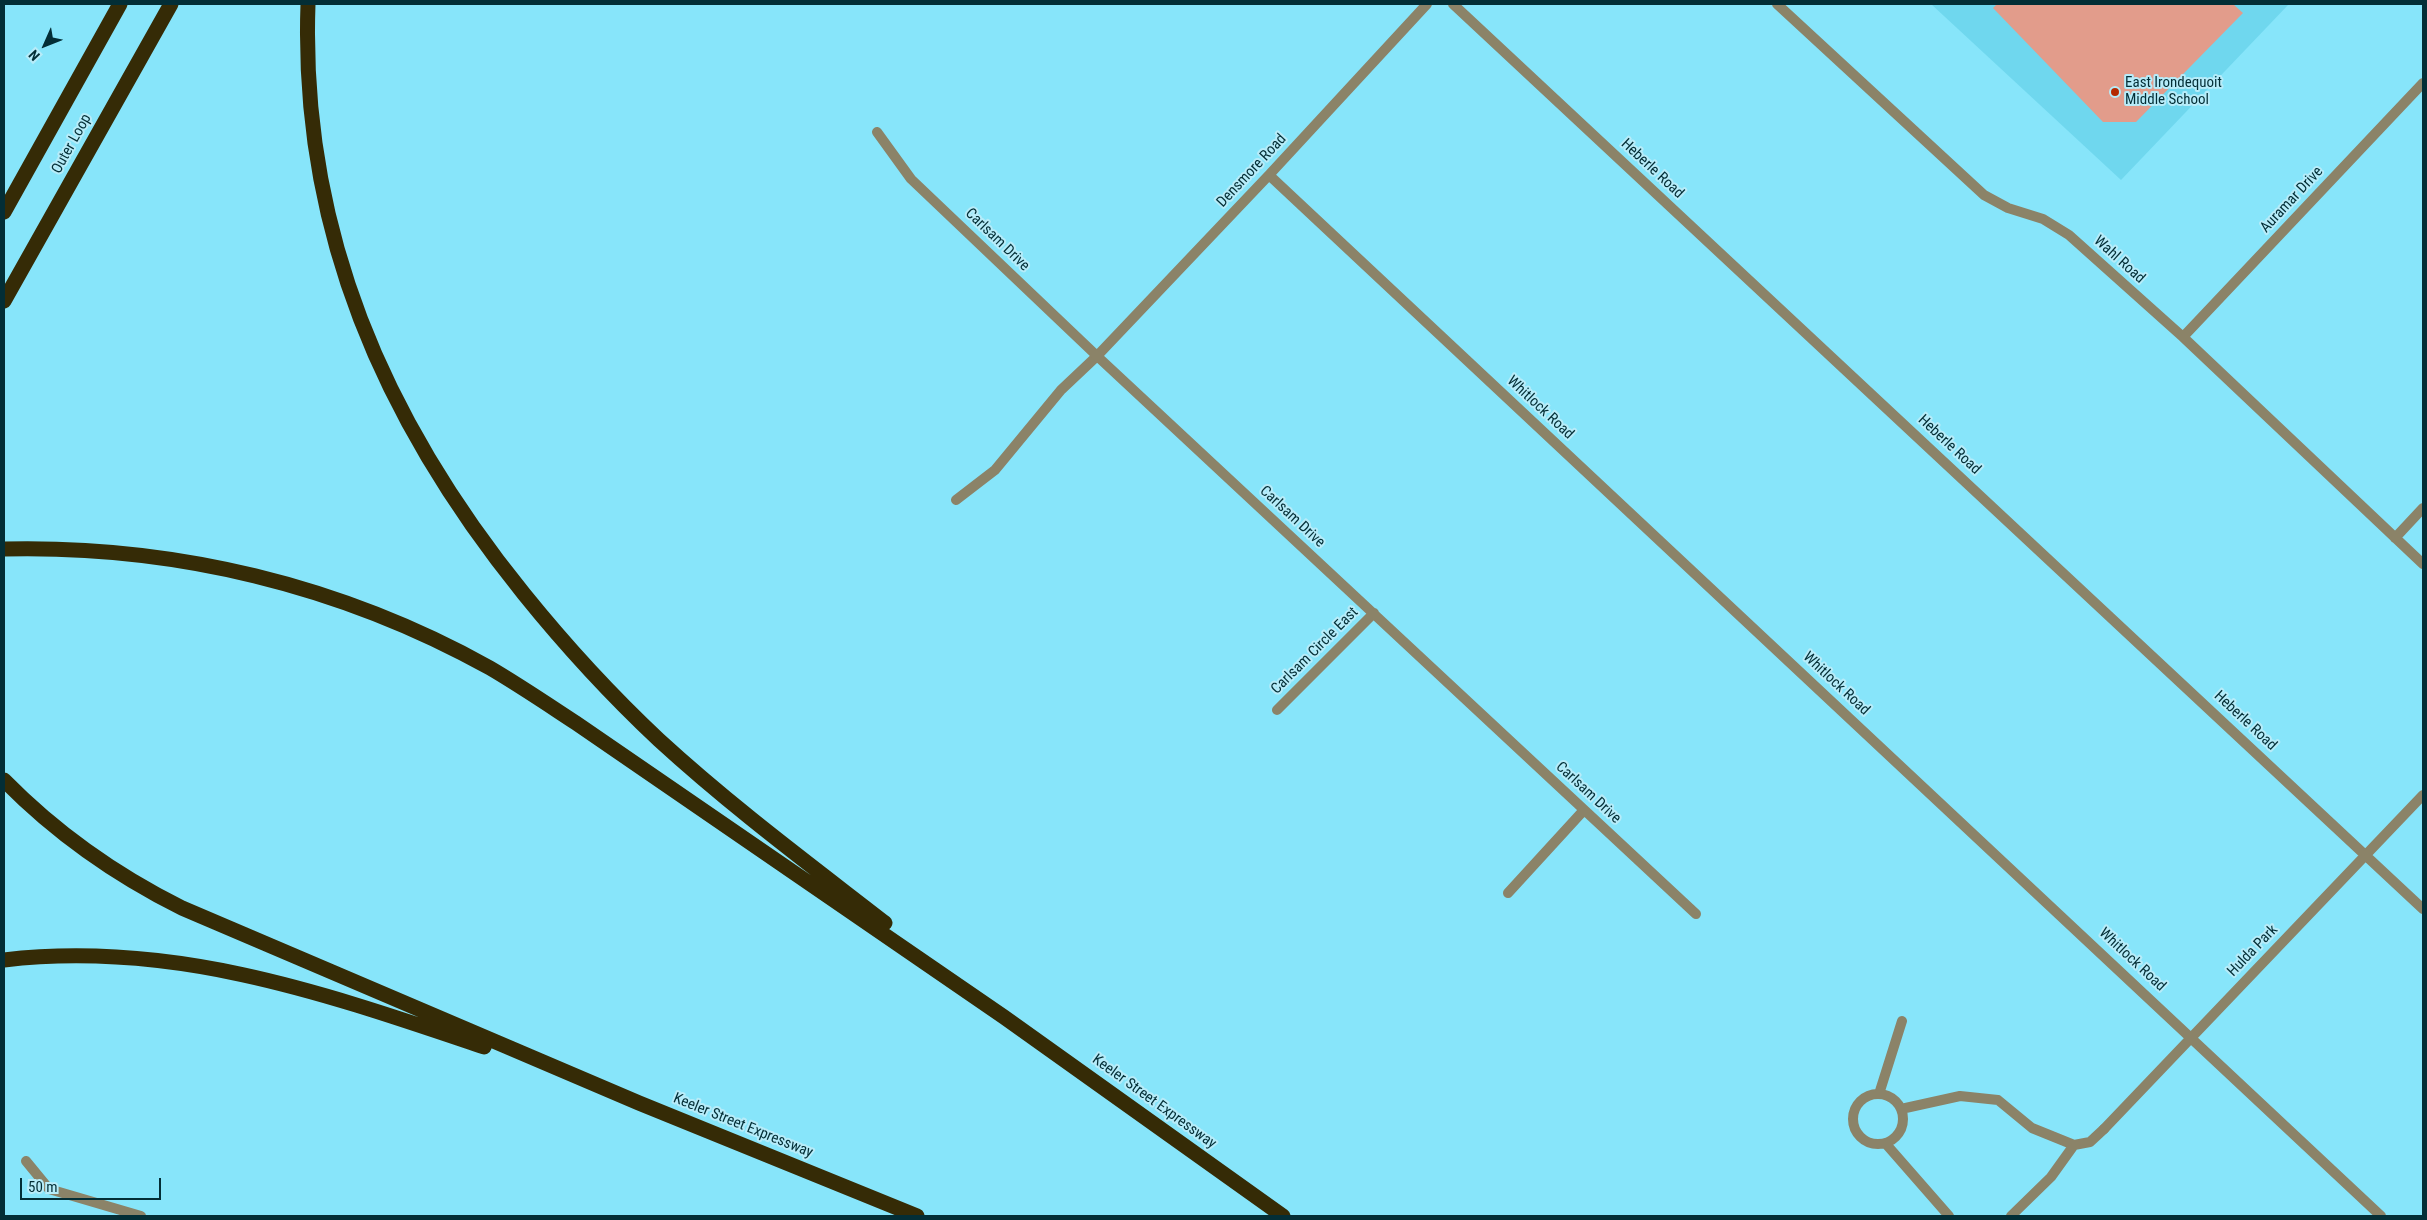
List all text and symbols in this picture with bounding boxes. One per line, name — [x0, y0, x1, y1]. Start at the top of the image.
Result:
north arrow — [20, 20, 70, 70]
text: N — [25, 47, 43, 64]
place label: East Irondequoit Middle School — [2125, 74, 2222, 109]
marker: East Irondequoit Middle School — [2109, 86, 2121, 98]
street label: Outer Loop — [48, 111, 96, 177]
street label: Densmore Road — [1214, 131, 1290, 211]
street label: Heberle Road — [1617, 135, 1687, 203]
street label: Auramar Drive — [2257, 163, 2327, 237]
street label: Carlsam Drive — [961, 205, 1033, 275]
street label: Wahl Road — [2090, 232, 2148, 288]
street label: Whitlock Road — [1503, 373, 1577, 443]
street label: Heberle Road — [1914, 411, 1984, 479]
street label: Carlsam Drive — [1256, 482, 1328, 552]
street label: Carlsam Circle East — [1268, 604, 1362, 698]
street label: Whitlock Road — [1799, 649, 1873, 719]
street label: Heberle Road — [2210, 687, 2280, 755]
street label: Carlsam Drive — [1552, 758, 1624, 828]
street label: Hulda Park — [2224, 921, 2282, 981]
street label: Whitlock Road — [2095, 925, 2169, 995]
street label: Keeler Street Expressway — [1089, 1051, 1219, 1153]
street label: Keeler Street Expressway — [671, 1090, 815, 1162]
scale bar — [22, 1168, 164, 1200]
text: 50 m — [28, 1178, 58, 1196]

